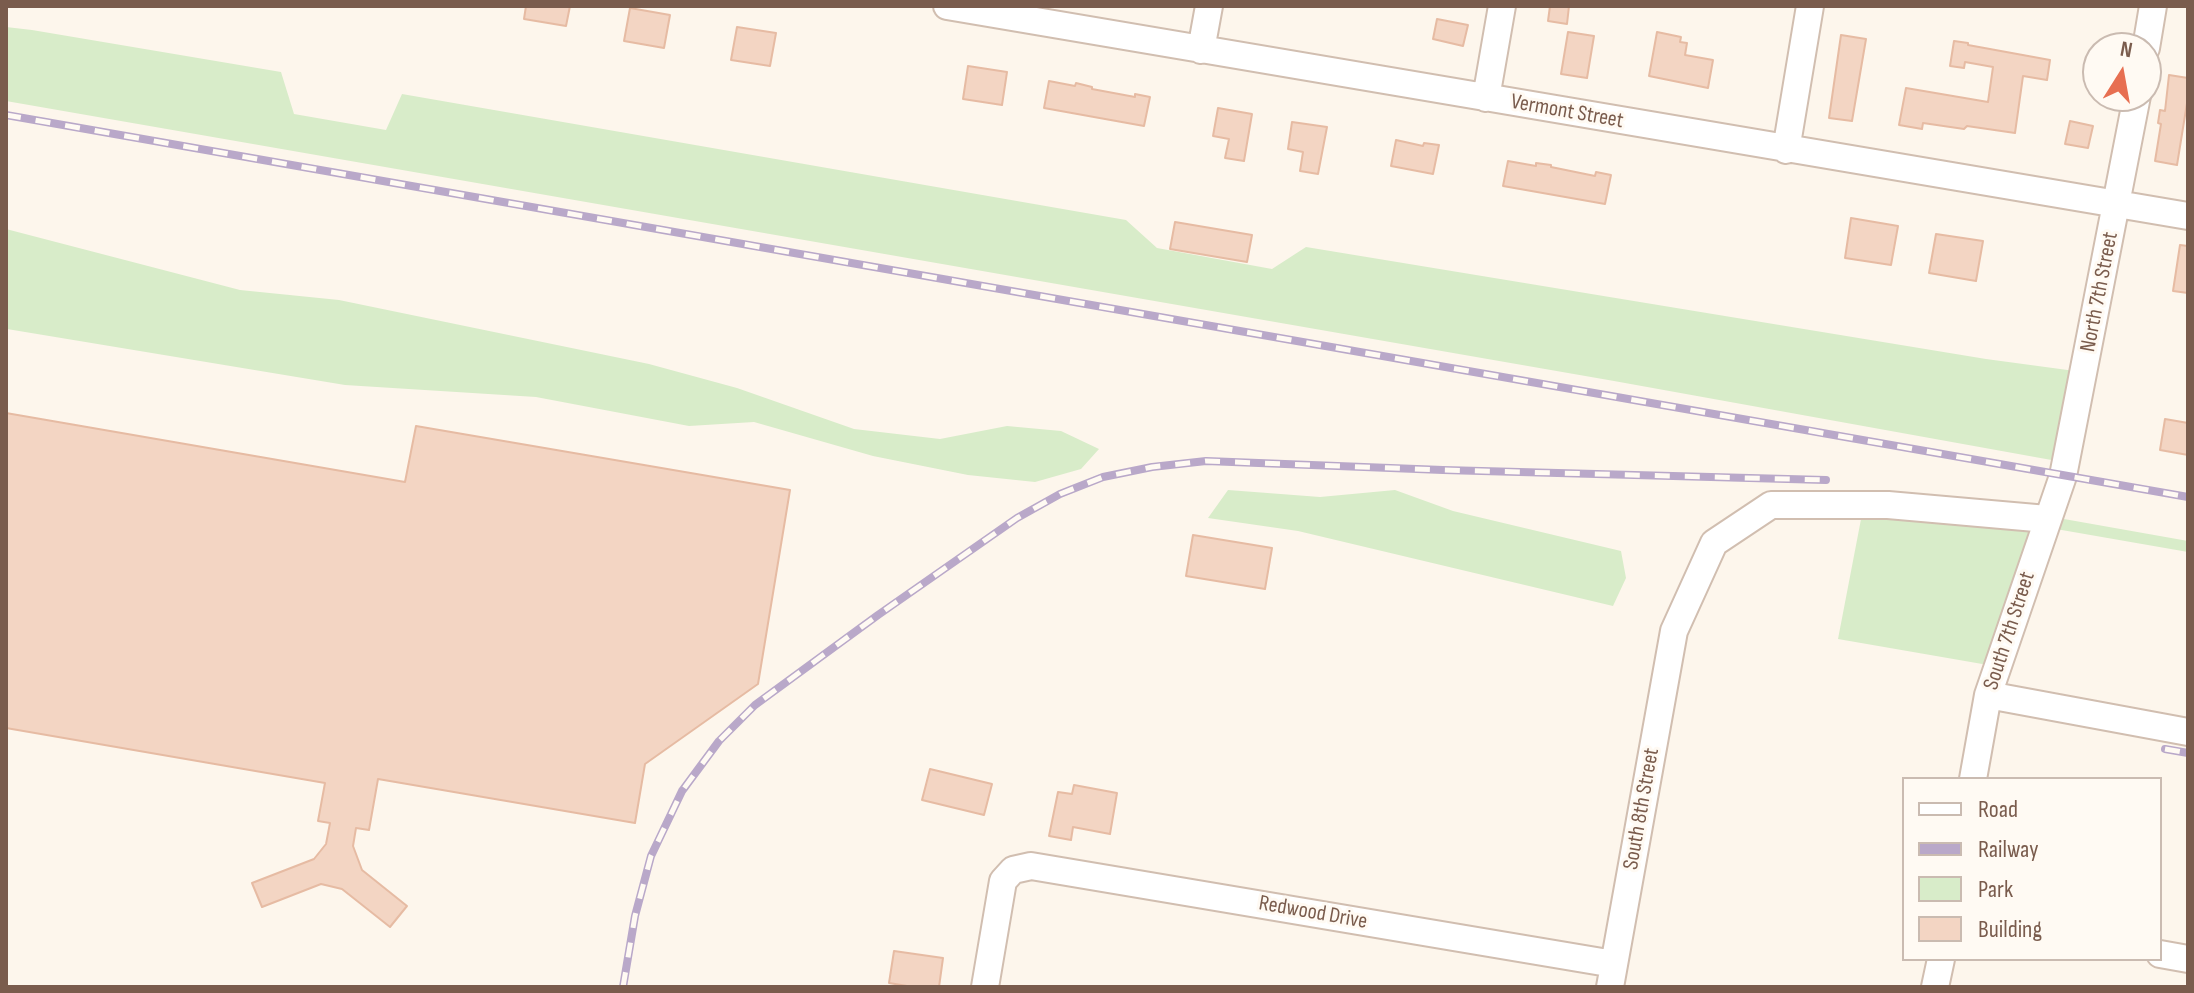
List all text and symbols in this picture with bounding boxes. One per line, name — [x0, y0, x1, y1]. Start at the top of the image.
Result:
north arrow — [2082, 32, 2162, 112]
text: N — [2118, 36, 2135, 64]
street label: Vermont Street — [1509, 89, 1625, 135]
street label: North 7th Street — [2075, 230, 2125, 354]
street label: South 7th Street — [1979, 569, 2041, 693]
street label: South 8th Street — [1618, 746, 1666, 872]
legend — [1902, 777, 2162, 961]
text: Road — [1978, 795, 2018, 824]
text: Railway — [1978, 835, 2038, 864]
text: Park — [1978, 875, 2013, 904]
street label: Redwood Drive — [1257, 890, 1369, 936]
text: Building — [1978, 915, 2042, 944]

